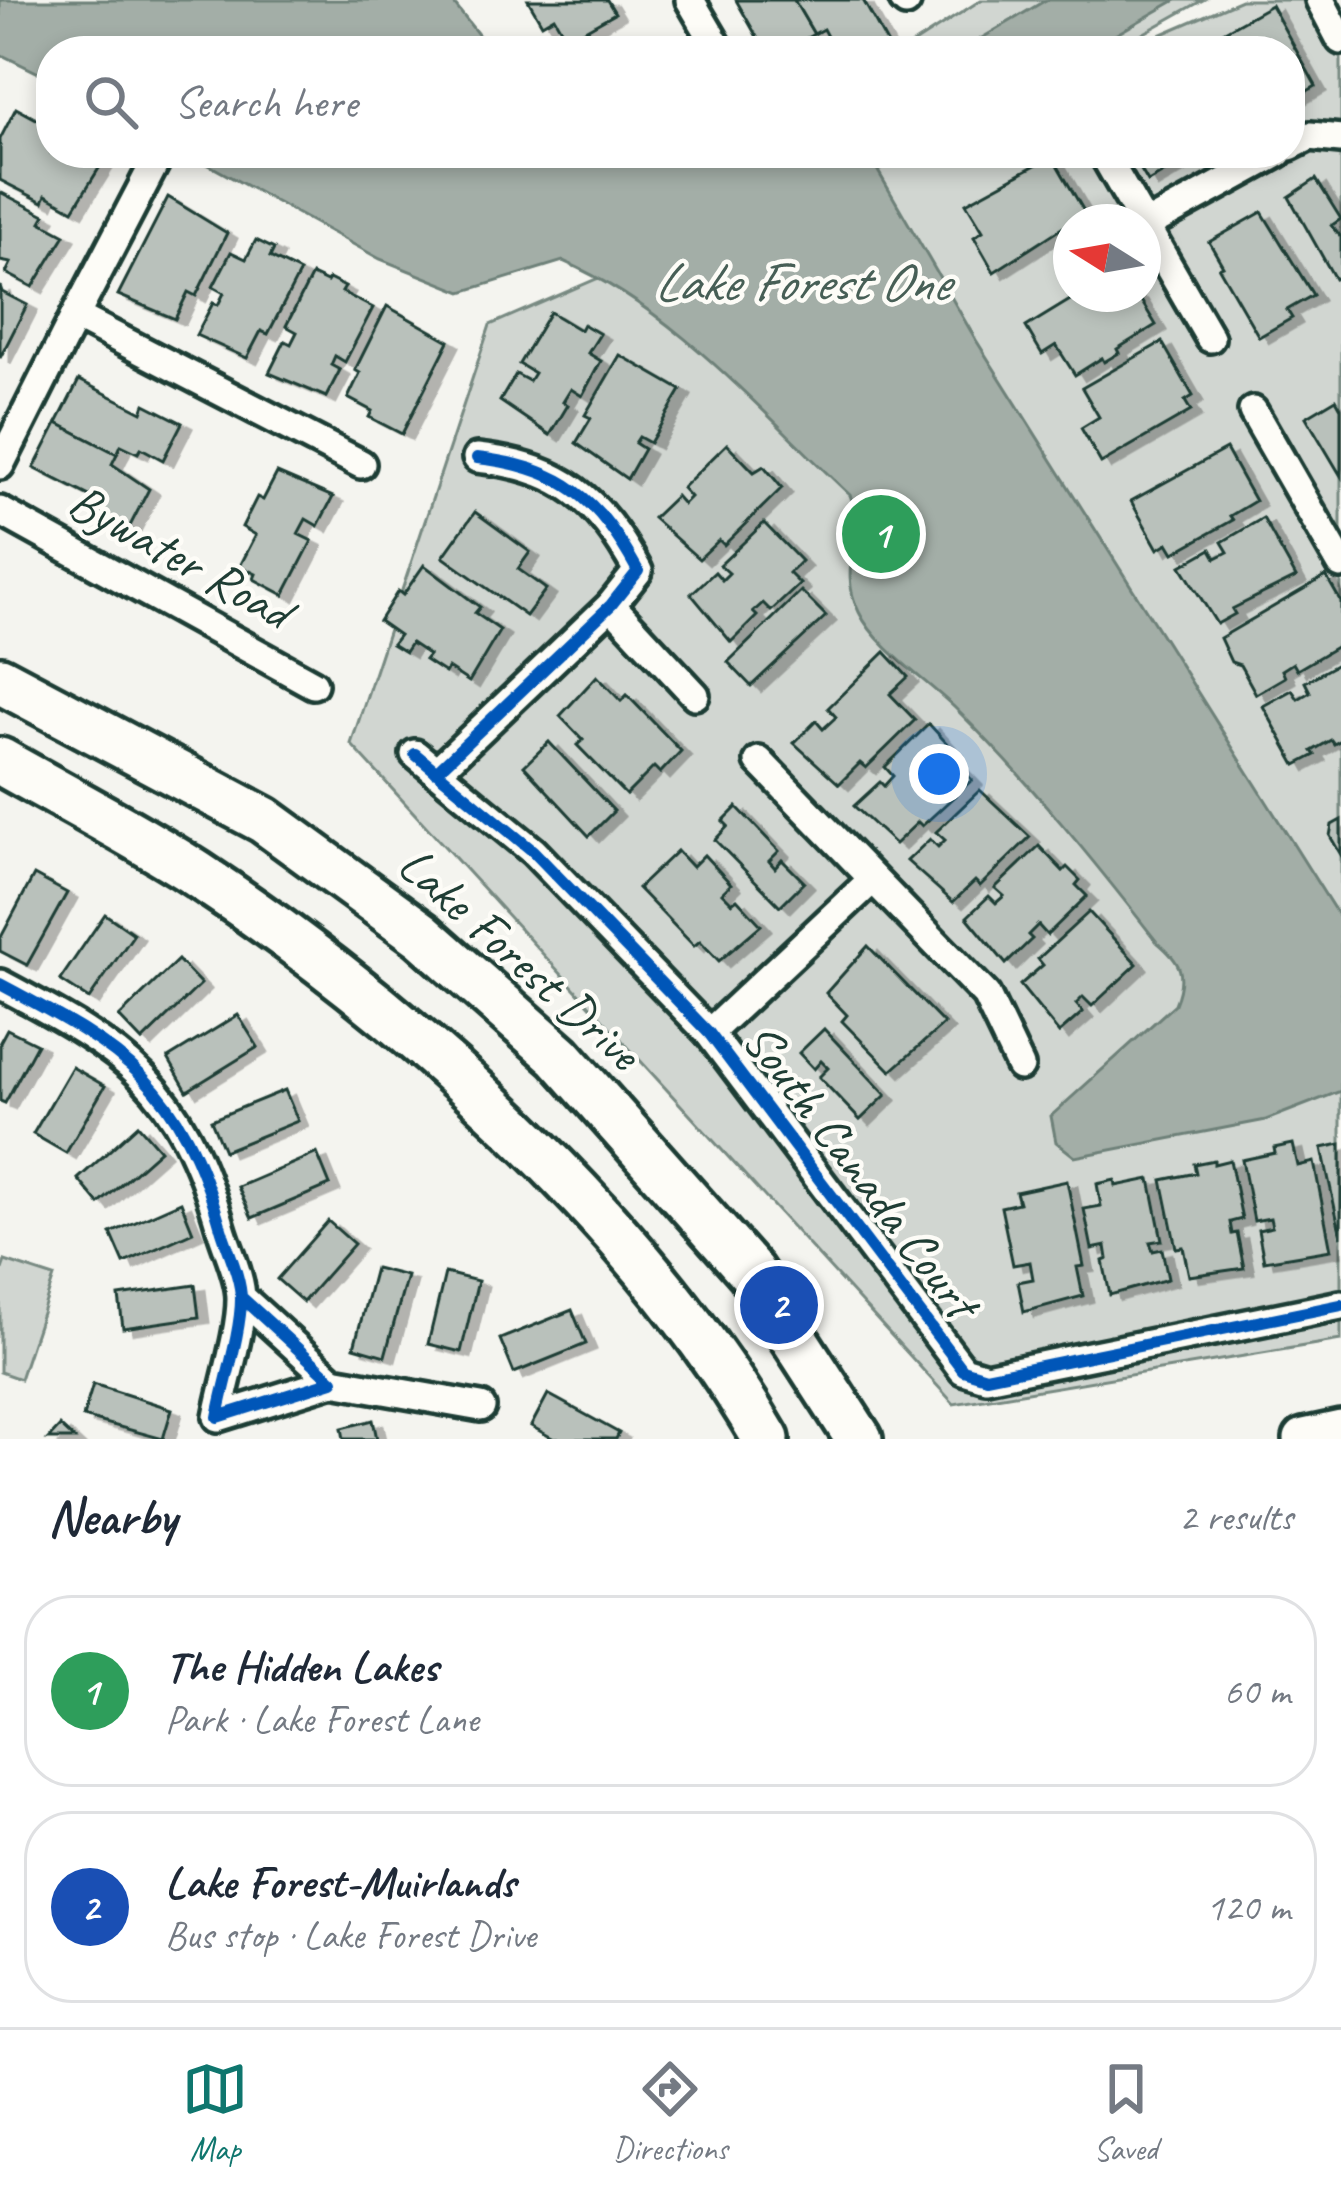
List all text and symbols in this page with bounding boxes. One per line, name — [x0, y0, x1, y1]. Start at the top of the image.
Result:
search box — [36, 36, 1305, 168]
icon: search — [78, 69, 144, 135]
text: Search here — [174, 74, 357, 131]
north arrow — [1053, 204, 1161, 312]
water label: Lake Forest One — [654, 248, 956, 316]
street label: Bywater Road — [58, 469, 309, 647]
pin: 1 — [842, 489, 920, 579]
your location — [909, 744, 969, 804]
street label: Lake Forest Drive — [386, 832, 657, 1086]
street label: South Canada Court — [729, 1010, 997, 1335]
pin: 2 — [740, 1260, 818, 1350]
text: Nearby — [48, 1485, 176, 1549]
text: 2 results — [1179, 1493, 1293, 1542]
text: The Hidden Lakes — [165, 1638, 438, 1695]
text: 1 — [81, 1667, 99, 1716]
text: 60 m — [1224, 1667, 1290, 1716]
text: Park · Lake Forest Lane — [165, 1695, 479, 1744]
text: Lake Forest-Muirlands — [165, 1854, 515, 1911]
text: 2 — [81, 1883, 99, 1932]
text: 120 m — [1206, 1883, 1290, 1932]
text: Bus stop · Lake Forest Drive — [165, 1911, 536, 1960]
tab: Map — [182, 2056, 248, 2170]
tab: Directions — [613, 2056, 728, 2170]
tab: Saved — [1093, 2056, 1159, 2170]

